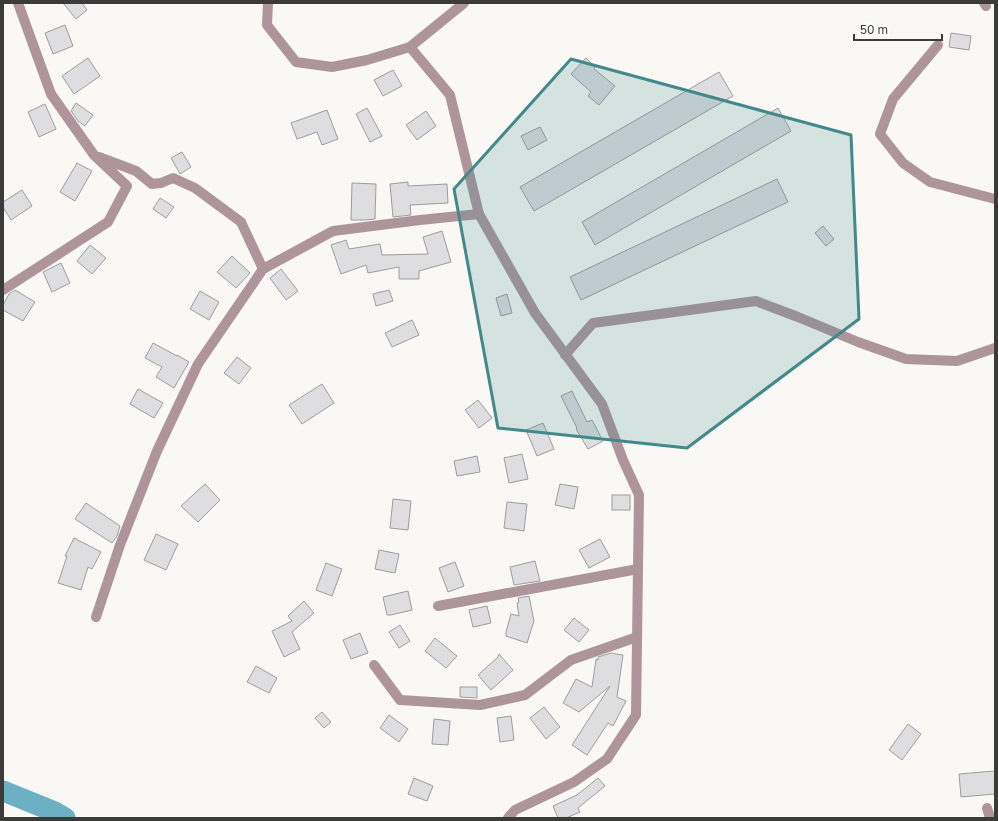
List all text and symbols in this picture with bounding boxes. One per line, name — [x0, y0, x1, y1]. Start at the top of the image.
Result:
scale bar — [854, 16, 942, 42]
text: 50 m — [860, 22, 888, 37]

